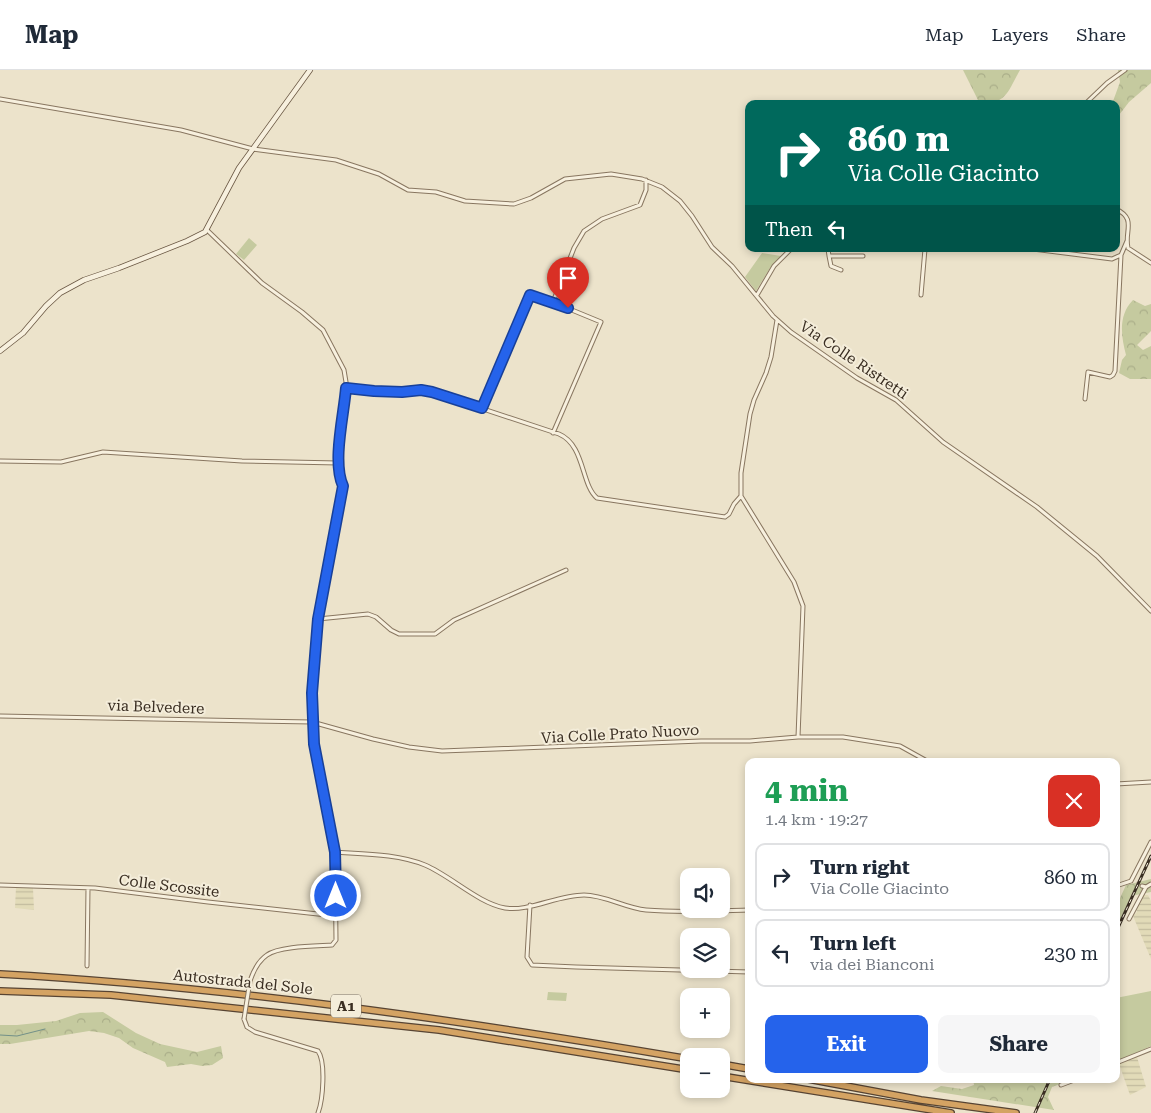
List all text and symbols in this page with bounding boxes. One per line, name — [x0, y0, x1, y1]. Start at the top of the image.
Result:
text: Map — [25, 21, 79, 49]
text: Map — [925, 24, 964, 45]
text: Layers — [992, 24, 1048, 45]
text: Share — [1076, 24, 1126, 45]
text: 860 m — [848, 119, 949, 160]
icon: right — [765, 120, 830, 185]
text: Via Colle Giacinto — [848, 161, 1039, 186]
icon: left — [823, 215, 851, 243]
text: Then — [765, 218, 813, 241]
pin — [547, 257, 589, 308]
icon: arrive — [554, 264, 582, 292]
street label: Via Colle Ristretti — [796, 317, 912, 403]
street label: via Belvedere — [107, 696, 205, 718]
street label: Via Colle Prato Nuovo — [540, 721, 700, 747]
text: 4 min — [765, 773, 848, 808]
button: close — [1048, 775, 1100, 827]
text: 1.4 km · 19:27 — [765, 810, 868, 829]
text: Turn right — [810, 856, 910, 879]
icon: right — [767, 863, 795, 891]
text: 860 m — [1044, 866, 1098, 889]
map controls — [680, 868, 730, 1098]
button: sound — [680, 868, 730, 918]
position arrow — [309, 869, 361, 921]
street label: Colle Scossite — [118, 871, 220, 901]
text: Via Colle Giacinto — [810, 879, 949, 898]
button: layers — [680, 928, 730, 978]
text: Turn left — [810, 932, 896, 955]
icon: left — [767, 939, 795, 967]
text: 230 m — [1044, 942, 1098, 965]
text: via dei Bianconi — [810, 955, 934, 974]
street label: Autostrada del Sole — [172, 966, 314, 998]
button: + — [680, 988, 730, 1038]
road number: A1 — [331, 994, 361, 1018]
button: Exit — [765, 1015, 928, 1073]
button: Share — [938, 1015, 1100, 1073]
button: − — [680, 1048, 730, 1098]

